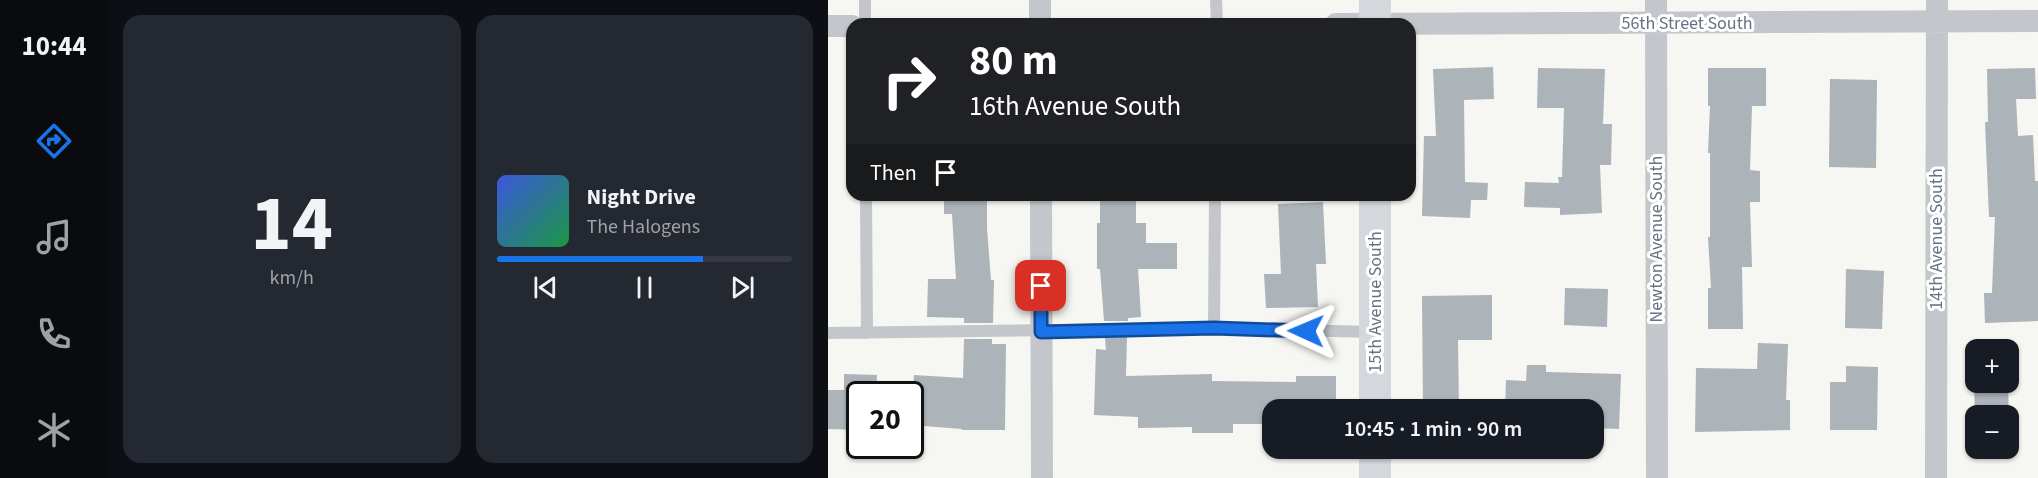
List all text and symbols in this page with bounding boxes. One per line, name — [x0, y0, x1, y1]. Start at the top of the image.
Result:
street label: 56th Street South — [1621, 11, 1753, 36]
text: 10:44 — [21, 27, 87, 66]
text: 80 m — [969, 31, 1058, 91]
icon: right — [870, 42, 948, 120]
text: 16th Avenue South — [969, 87, 1181, 126]
icon: directions — [33, 120, 75, 162]
icon: arrive — [929, 156, 962, 189]
street label: Newton Avenue South — [1644, 156, 1669, 322]
text: Then — [870, 157, 917, 189]
street label: 14th Avenue South — [1924, 168, 1949, 310]
text: 14 — [251, 169, 333, 280]
text: Night Drive — [587, 181, 696, 213]
text: The Halogens — [587, 213, 700, 241]
icon: music — [33, 216, 75, 258]
street label: 15th Avenue South — [1363, 231, 1388, 373]
pin — [1015, 260, 1066, 311]
text: km/h — [270, 264, 314, 292]
icon: arrive — [1024, 269, 1057, 302]
icon: previous — [529, 271, 562, 304]
icon: pause — [628, 271, 661, 304]
icon: next — [726, 271, 759, 304]
position arrow — [1274, 299, 1338, 363]
icon: phone — [33, 313, 75, 355]
map controls — [1965, 339, 2019, 459]
button: + — [1965, 339, 2019, 393]
speed limit sign: 20 — [846, 381, 924, 459]
button: − — [1965, 405, 2019, 459]
icon: climate — [33, 409, 75, 451]
text: 10:45 · 1 min · 90 m — [1344, 413, 1522, 445]

